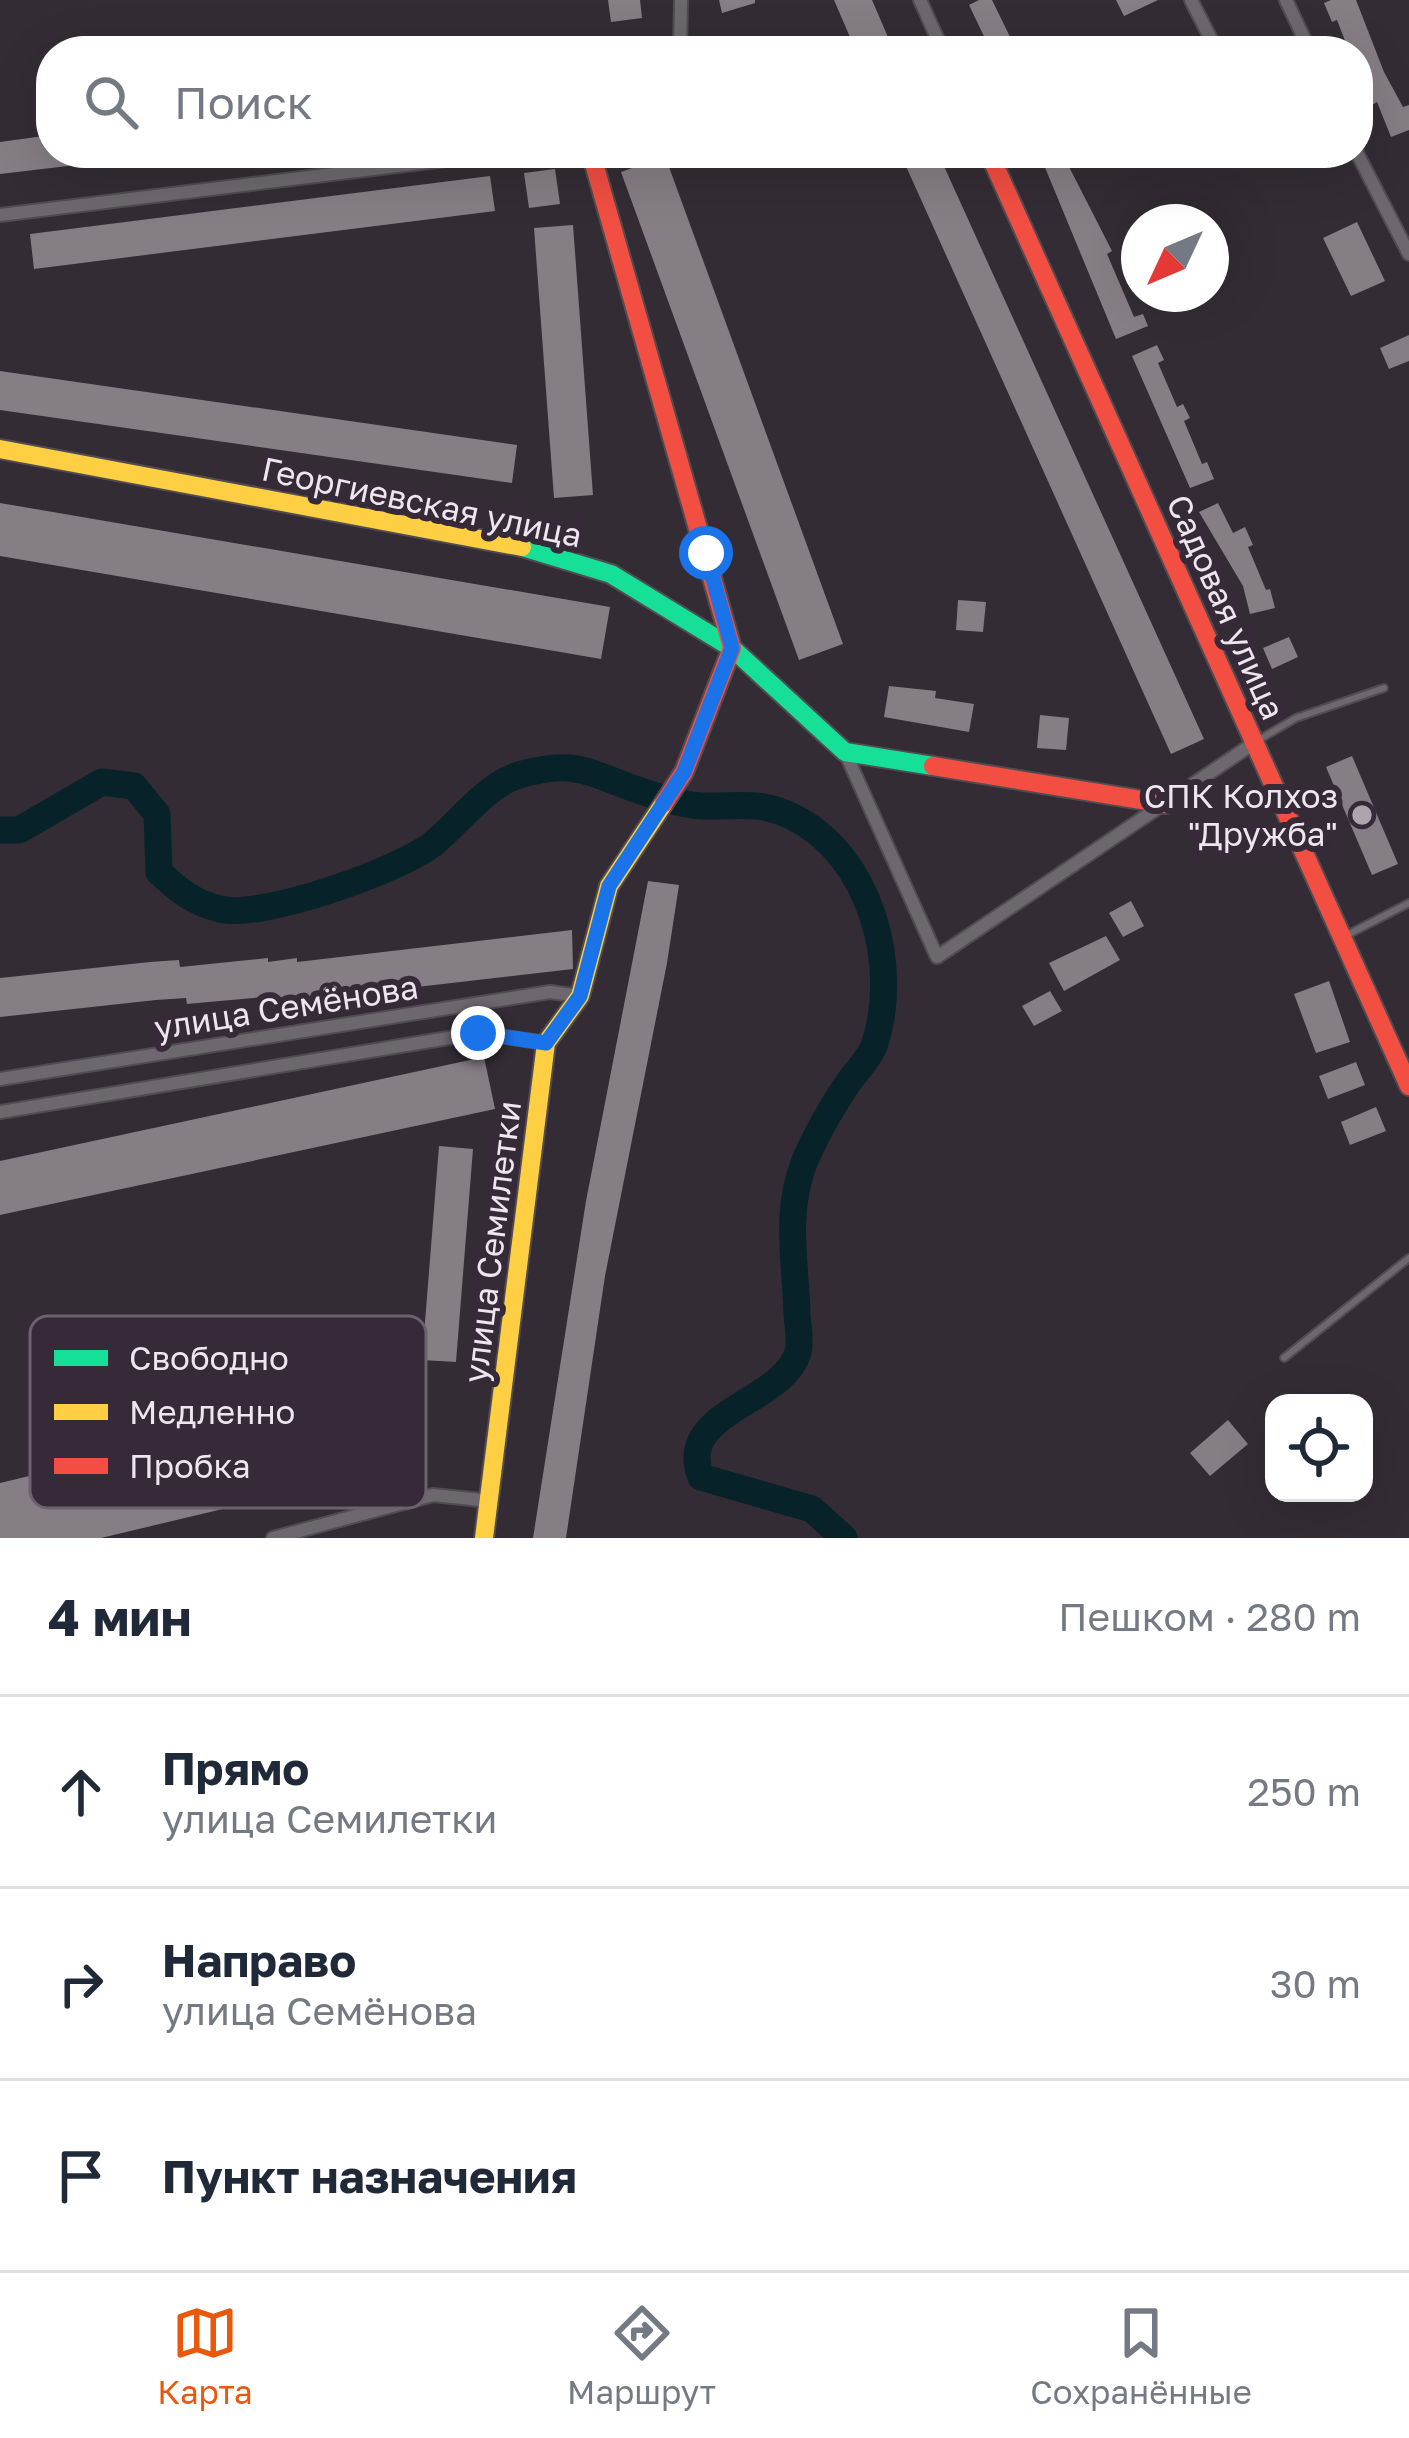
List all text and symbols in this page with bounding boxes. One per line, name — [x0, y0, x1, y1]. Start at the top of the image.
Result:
search box — [36, 36, 1373, 168]
icon: search — [78, 69, 144, 135]
text: Поиск — [174, 75, 313, 129]
north arrow — [1121, 204, 1229, 312]
street label: Георгиевская улица — [259, 449, 586, 554]
street label: Садовая улица — [1159, 488, 1293, 725]
route start — [679, 526, 733, 580]
place label: СПК Колхоз "Дружба" — [1144, 776, 1338, 853]
marker: СПК Колхоз "Дружба" — [1349, 802, 1375, 828]
street label: улица Семёнова — [151, 966, 421, 1047]
route end — [451, 1006, 505, 1060]
street label: улица Семилетки — [455, 1099, 528, 1385]
legend — [30, 1316, 426, 1508]
text: Свободно — [129, 1338, 289, 1377]
text: Медленно — [129, 1392, 295, 1431]
map controls — [1265, 1394, 1373, 1502]
button: locate — [1265, 1394, 1373, 1502]
text: Пробка — [129, 1446, 251, 1485]
text: 4 мин — [48, 1586, 192, 1647]
text: Пешком · 280 m — [1058, 1593, 1361, 1640]
text: Прямо — [162, 1741, 309, 1795]
icon: ahead — [48, 1759, 114, 1825]
text: 250 m — [1247, 1768, 1361, 1815]
text: улица Семилетки — [162, 1795, 497, 1842]
text: Направо — [162, 1933, 356, 1987]
icon: right — [48, 1951, 114, 2017]
text: 30 m — [1270, 1960, 1361, 2007]
text: улица Семёнова — [162, 1987, 477, 2034]
icon: arrive — [48, 2143, 114, 2209]
text: Пункт назначения — [162, 2149, 577, 2203]
tab: Карта — [157, 2300, 253, 2411]
tab: Маршрут — [567, 2300, 716, 2411]
tab: Сохранённые — [1030, 2300, 1252, 2411]

